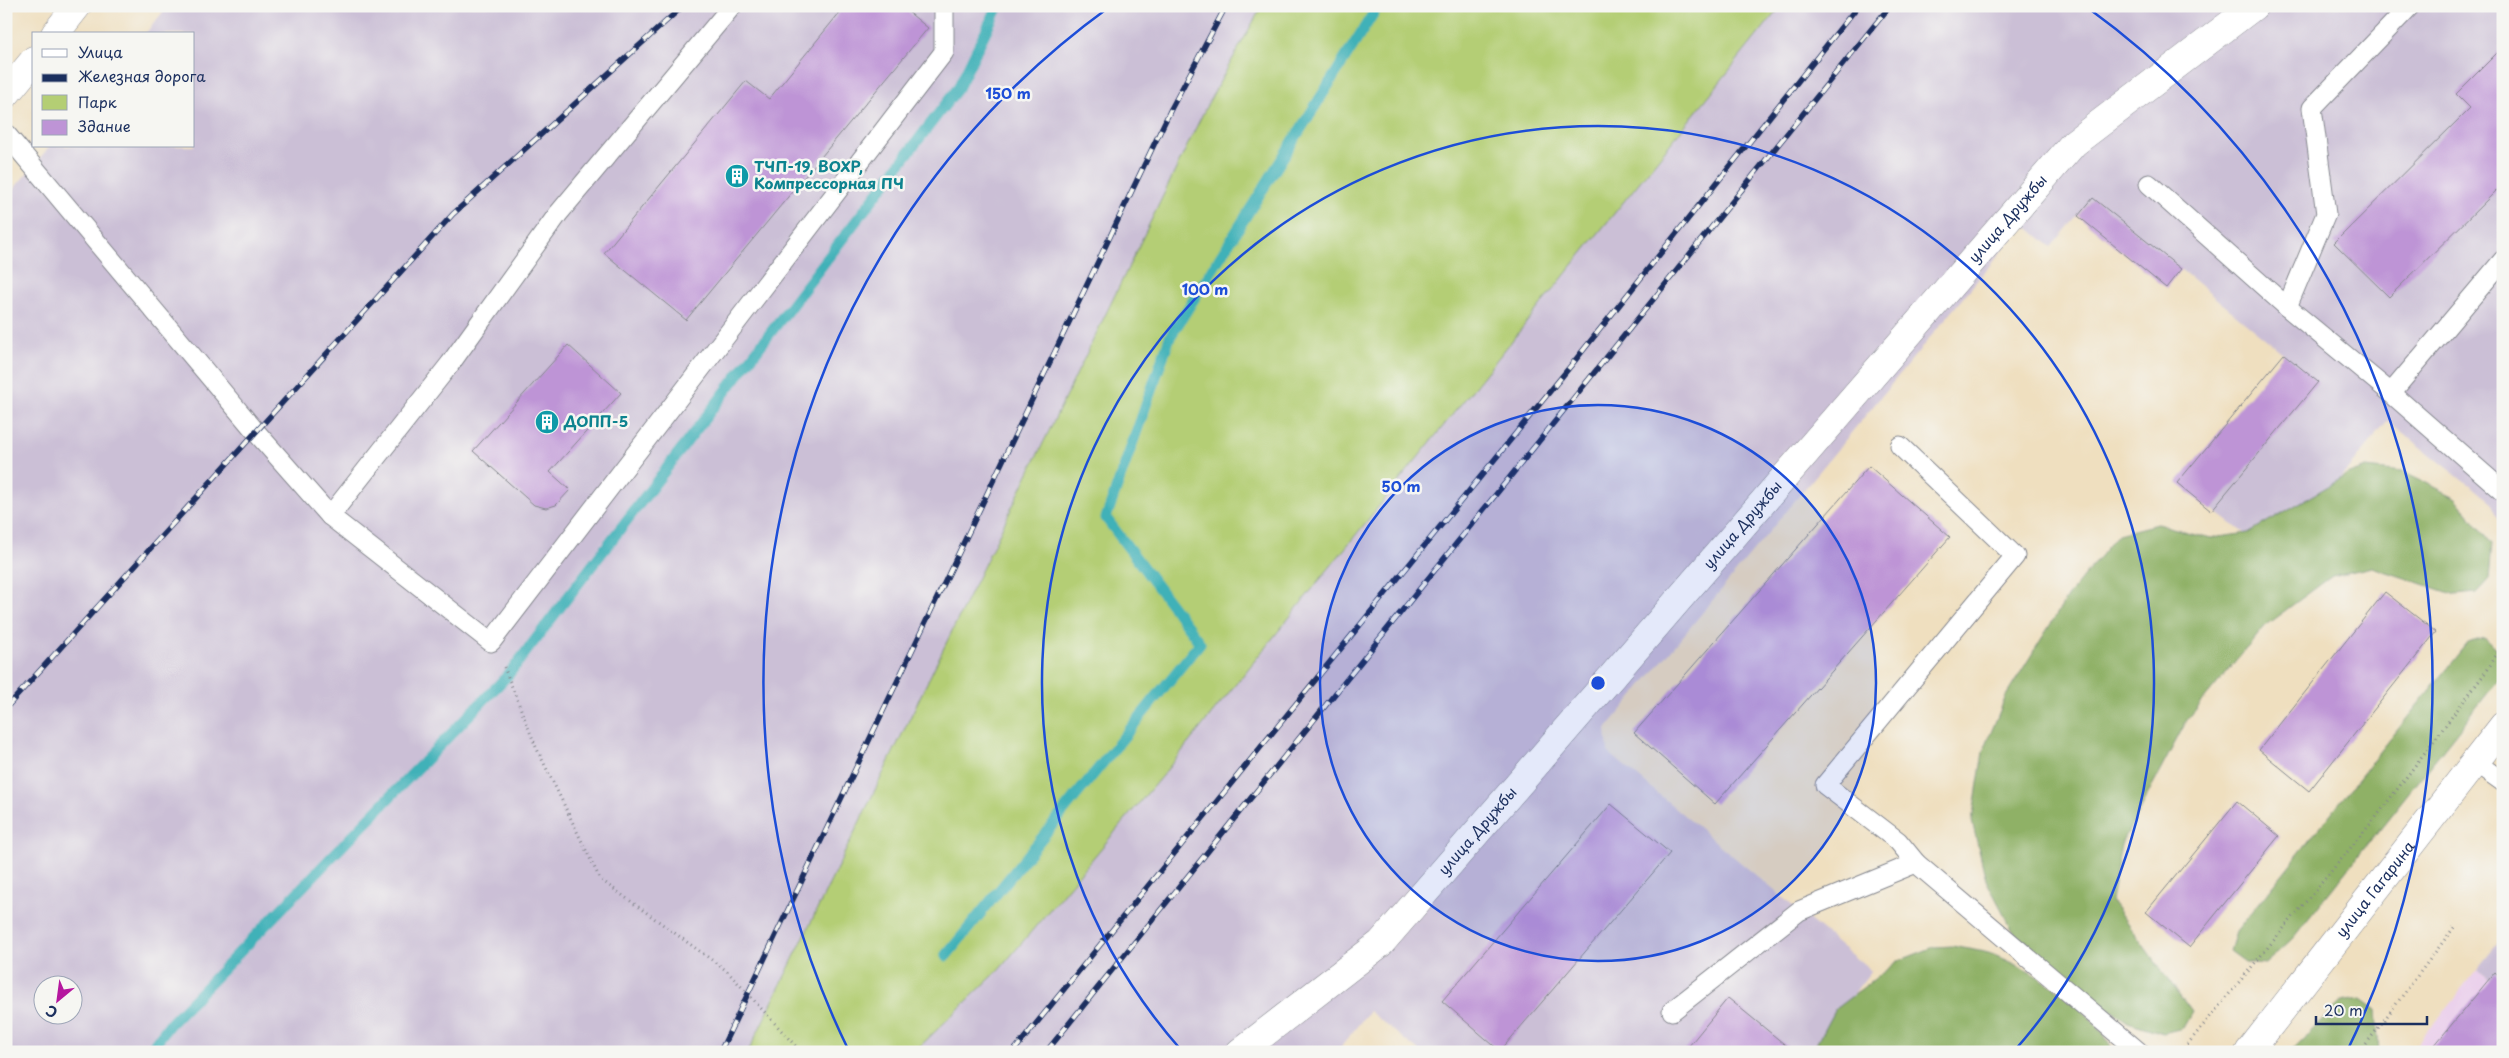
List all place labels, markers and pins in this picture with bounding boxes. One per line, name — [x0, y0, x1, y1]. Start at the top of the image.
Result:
place label: ТЧП-19, ВОХР, Компрессорная ПЧ — [754, 154, 904, 194]
building icon: ТЧП-19, ВОХР, Компрессорная ПЧ — [724, 163, 750, 189]
building icon: ДОПП-5 — [534, 409, 560, 435]
place label: ДОПП-5 — [563, 409, 628, 432]
centre of rings — [1589, 674, 1607, 692]

